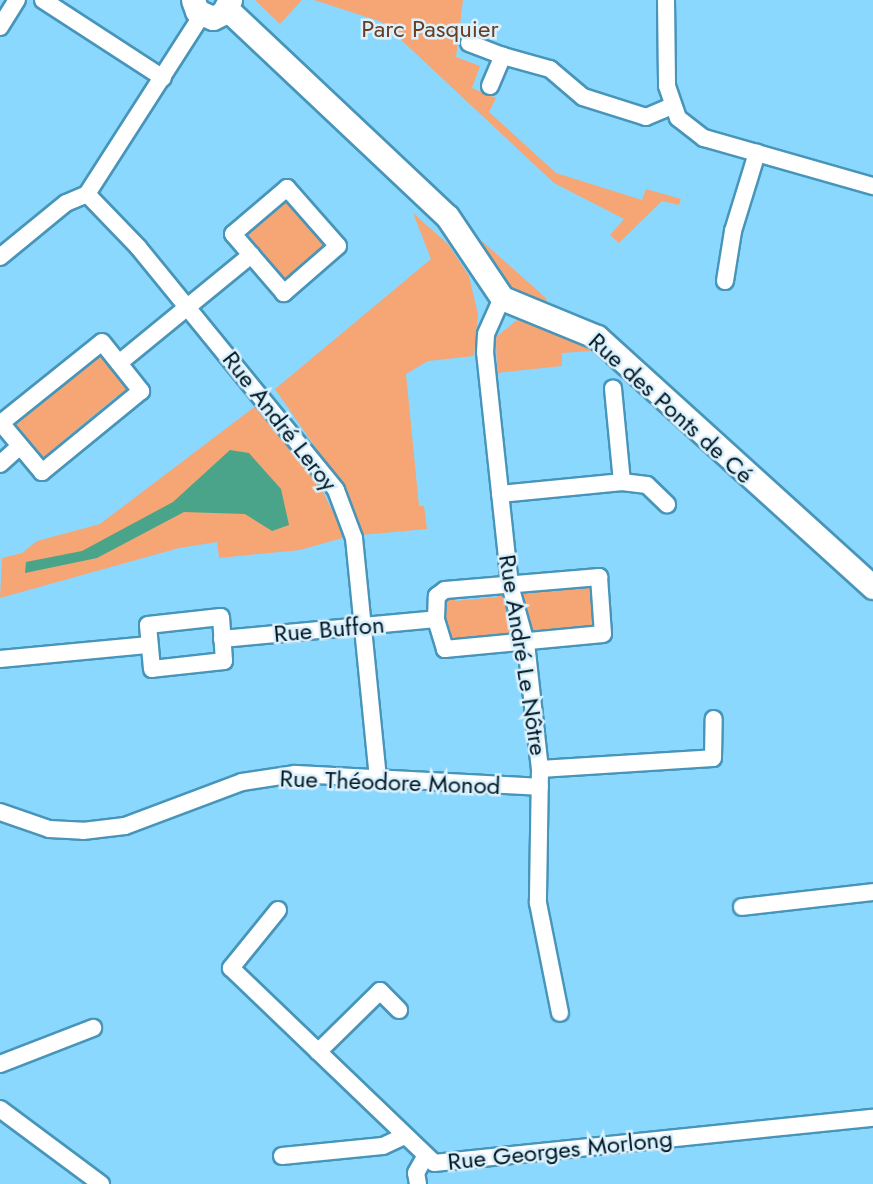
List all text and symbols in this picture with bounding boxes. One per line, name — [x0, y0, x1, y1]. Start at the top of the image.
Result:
park label: Parc Pasquier — [361, 15, 499, 43]
street label: Rue des Ponts de Cé — [583, 327, 759, 489]
street label: Rue André Leroy — [216, 345, 344, 497]
street label: Rue André Le Nôtre — [493, 552, 553, 758]
street label: Rue Buffon — [272, 610, 386, 648]
street label: Rue Théodore Monod — [279, 764, 501, 800]
street label: Rue Georges Morlong — [446, 1124, 674, 1176]

